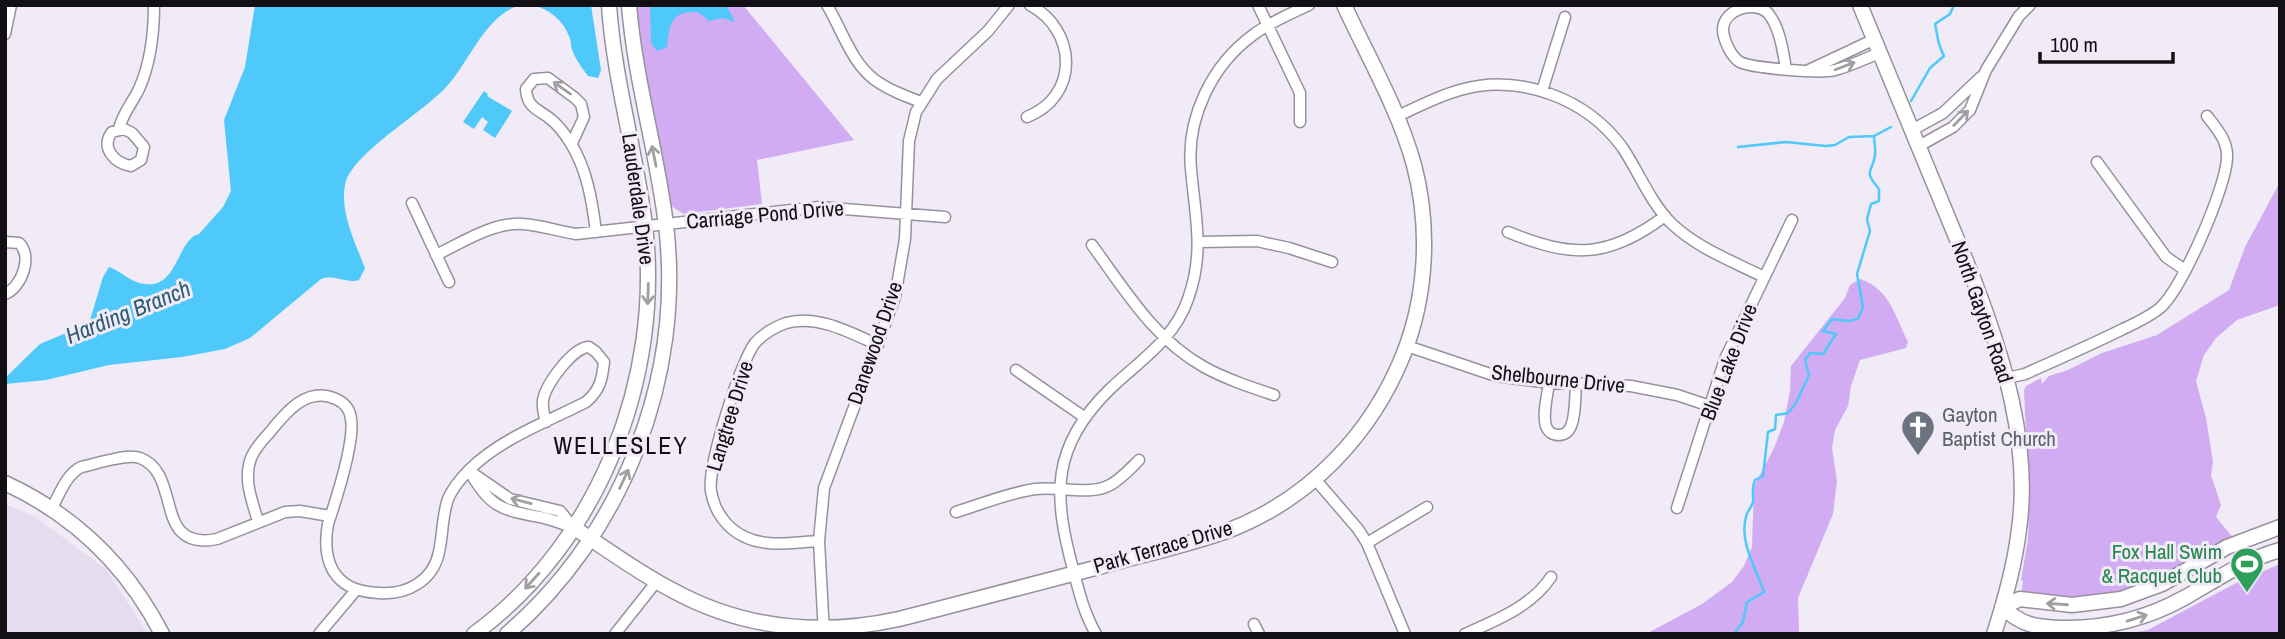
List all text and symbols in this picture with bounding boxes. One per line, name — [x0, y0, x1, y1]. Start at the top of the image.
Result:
scale bar — [2040, 21, 2173, 65]
text: 100 m — [2050, 30, 2098, 59]
one-way arrow — [1834, 59, 1856, 72]
one-way arrow — [553, 81, 572, 95]
one-way arrow — [1953, 110, 1970, 127]
street label: Lauderdale Drive — [615, 132, 662, 266]
one-way arrow — [647, 145, 661, 168]
street label: Carriage Pond Drive — [685, 193, 845, 236]
street label: North Gayton Road — [1945, 237, 2020, 387]
water label: Harding Branch — [61, 272, 195, 351]
street label: Danewood Drive — [840, 277, 909, 408]
one-way arrow — [641, 282, 655, 305]
street label: Blue Lake Drive — [1693, 299, 1764, 424]
street label: Langtree Drive — [699, 357, 760, 475]
street label: Shelbourne Drive — [1490, 357, 1626, 400]
place label: Gayton Baptist Church — [1942, 400, 2056, 453]
church icon: Gayton Baptist Church — [1899, 408, 1937, 457]
district label: WELLESLEY — [553, 429, 689, 461]
one-way arrow — [618, 469, 631, 490]
one-way arrow — [510, 494, 532, 507]
street label: Park Terrace Drive — [1090, 513, 1236, 580]
place label: Fox Hall Swim & Racquet Club — [2101, 537, 2222, 590]
sports icon: Fox Hall Swim & Racquet Club — [2228, 545, 2266, 594]
one-way arrow — [523, 572, 540, 589]
one-way arrow — [2046, 597, 2069, 610]
one-way arrow — [2126, 611, 2148, 624]

